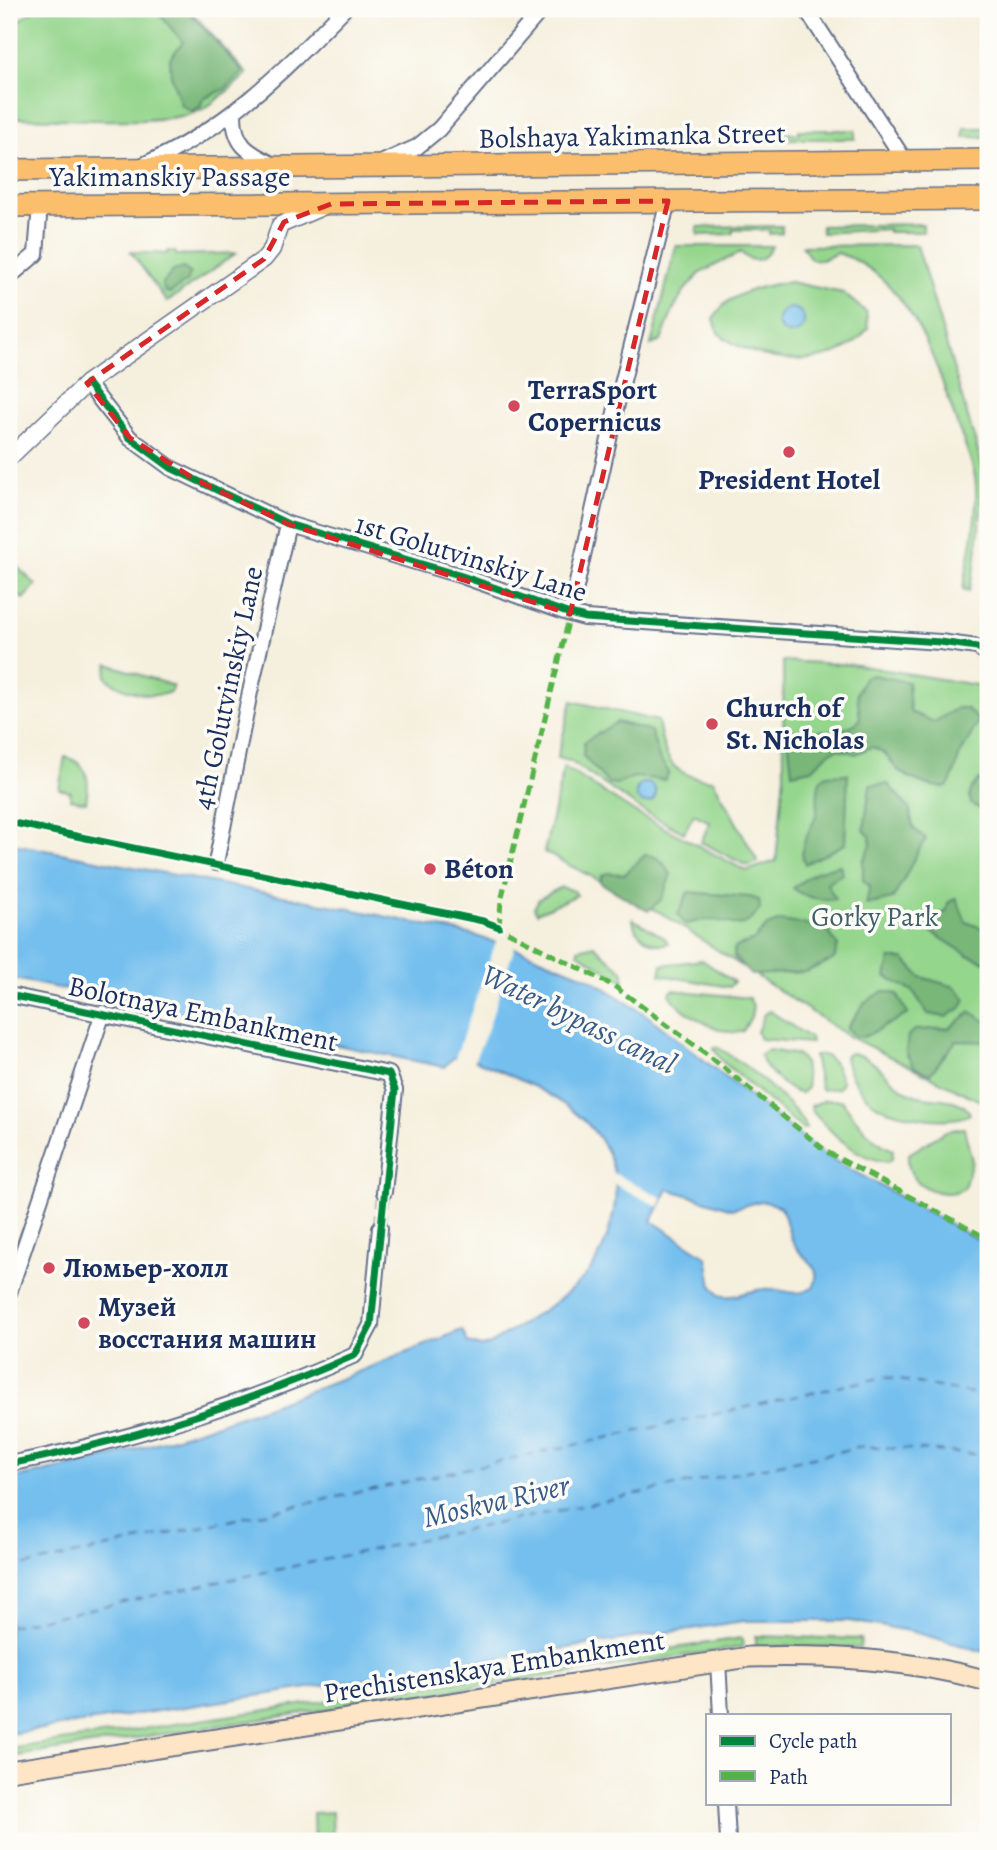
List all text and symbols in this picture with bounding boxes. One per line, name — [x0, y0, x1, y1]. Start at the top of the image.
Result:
street label: Bolshaya Yakimanka Street — [478, 114, 786, 158]
street label: Yakimanskiy Passage — [48, 158, 291, 196]
place label: TerraSport Copernicus — [528, 371, 661, 441]
marker: TerraSport Copernicus — [506, 398, 522, 414]
marker: President Hotel — [781, 444, 797, 460]
place label: President Hotel — [698, 461, 881, 499]
street label: 1st Golutvinskiy Lane — [350, 505, 592, 611]
street label: 4th Golutvinskiy Lane — [184, 563, 272, 813]
place label: Church of St. Nicholas — [726, 689, 865, 759]
marker: Church of St. Nicholas — [704, 716, 720, 732]
place label: Béton — [444, 850, 514, 888]
marker: Béton — [422, 861, 438, 877]
park label: Gorky Park — [811, 898, 939, 936]
water label: Water bypass canal — [475, 955, 684, 1084]
street label: Bolotnaya Embankment — [65, 967, 341, 1061]
place label: Люмьер-холл — [63, 1249, 229, 1287]
marker: Люмьер-холл — [41, 1260, 57, 1276]
place label: Музей восстания машин — [98, 1288, 317, 1358]
marker: Музей восстания машин — [76, 1315, 92, 1331]
water label: Moskva River — [419, 1464, 575, 1537]
street label: Prechistenskaya Embankment — [321, 1621, 667, 1713]
legend — [706, 1714, 951, 1804]
text: Cycle path — [769, 1727, 858, 1755]
text: Path — [769, 1763, 808, 1791]

